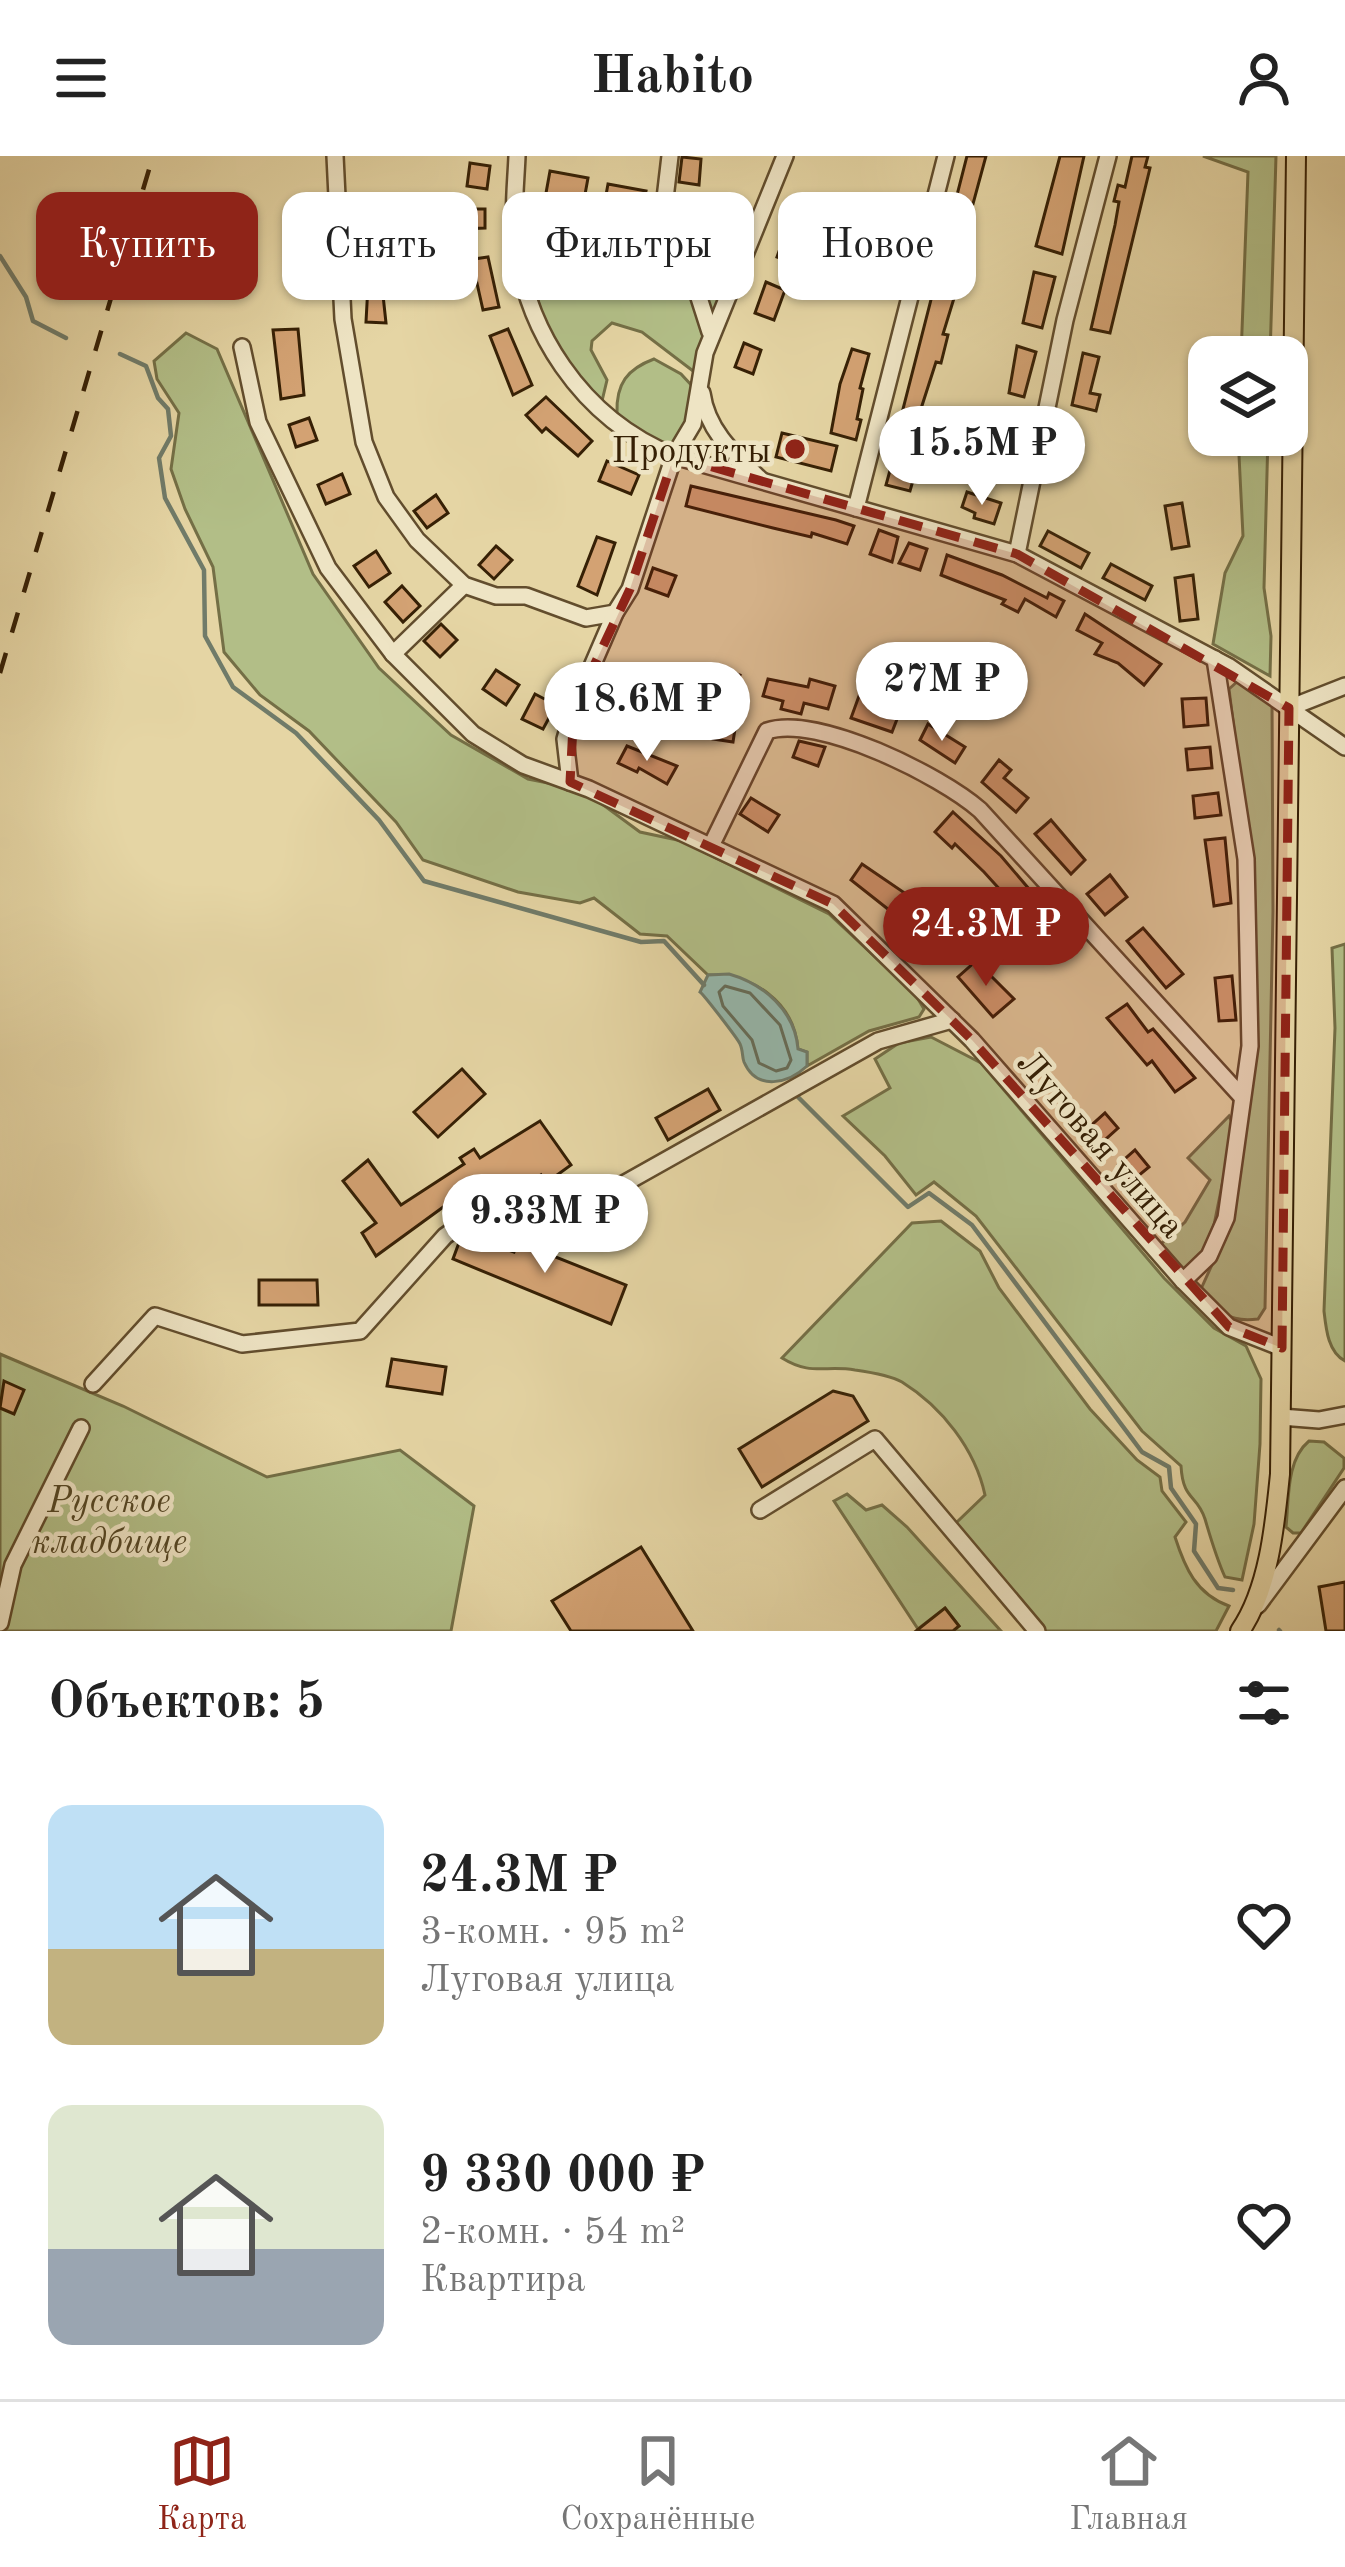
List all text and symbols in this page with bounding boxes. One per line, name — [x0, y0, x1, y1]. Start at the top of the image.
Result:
icon: menu — [48, 45, 114, 111]
icon: person — [1231, 45, 1297, 111]
text: Habito — [591, 51, 754, 105]
chip: Купить — [36, 192, 258, 300]
chip: Снять — [282, 192, 478, 300]
chip: Фильтры — [502, 192, 754, 300]
chip: Новое — [778, 192, 976, 300]
map controls — [1188, 336, 1308, 456]
button: layers — [1188, 336, 1308, 456]
pin: 15.5M ₽ — [871, 406, 1093, 508]
text: 15.5M ₽ — [906, 425, 1058, 464]
place label: Продукты — [612, 435, 771, 471]
marker: Продукты — [782, 436, 808, 462]
pin: 27M ₽ — [858, 642, 1026, 744]
text: 27M ₽ — [883, 661, 1001, 700]
pin: 18.6M ₽ — [536, 662, 758, 764]
text: 18.6M ₽ — [571, 681, 723, 720]
pin: 24.3M ₽ — [875, 887, 1097, 989]
text: 24.3M ₽ — [910, 906, 1062, 945]
street label: Луговая улица — [1008, 1045, 1190, 1246]
pin: 9.33M ₽ — [434, 1174, 656, 1276]
text: 9.33M ₽ — [469, 1193, 621, 1232]
park label: Русское кладбище — [31, 1485, 187, 1562]
icon: filters — [1231, 1670, 1297, 1736]
text: Объектов: 5 — [48, 1678, 325, 1729]
text: 24.3M ₽ — [420, 1852, 619, 1903]
icon: home — [144, 1853, 288, 1997]
icon: heart — [1231, 1892, 1297, 1958]
text: 3-комн. · 95 m² — [420, 1913, 685, 1952]
text: Луговая улица — [420, 1961, 674, 2000]
text: 9 330 000 ₽ — [420, 2152, 706, 2203]
icon: home — [144, 2153, 288, 2297]
icon: heart — [1231, 2192, 1297, 2258]
text: 2-комн. · 54 m² — [420, 2213, 685, 2252]
text: Квартира — [420, 2261, 585, 2300]
tab: Карта — [157, 2428, 246, 2541]
tab: Сохранённые — [561, 2428, 755, 2541]
tab: Главная — [1069, 2428, 1188, 2541]

